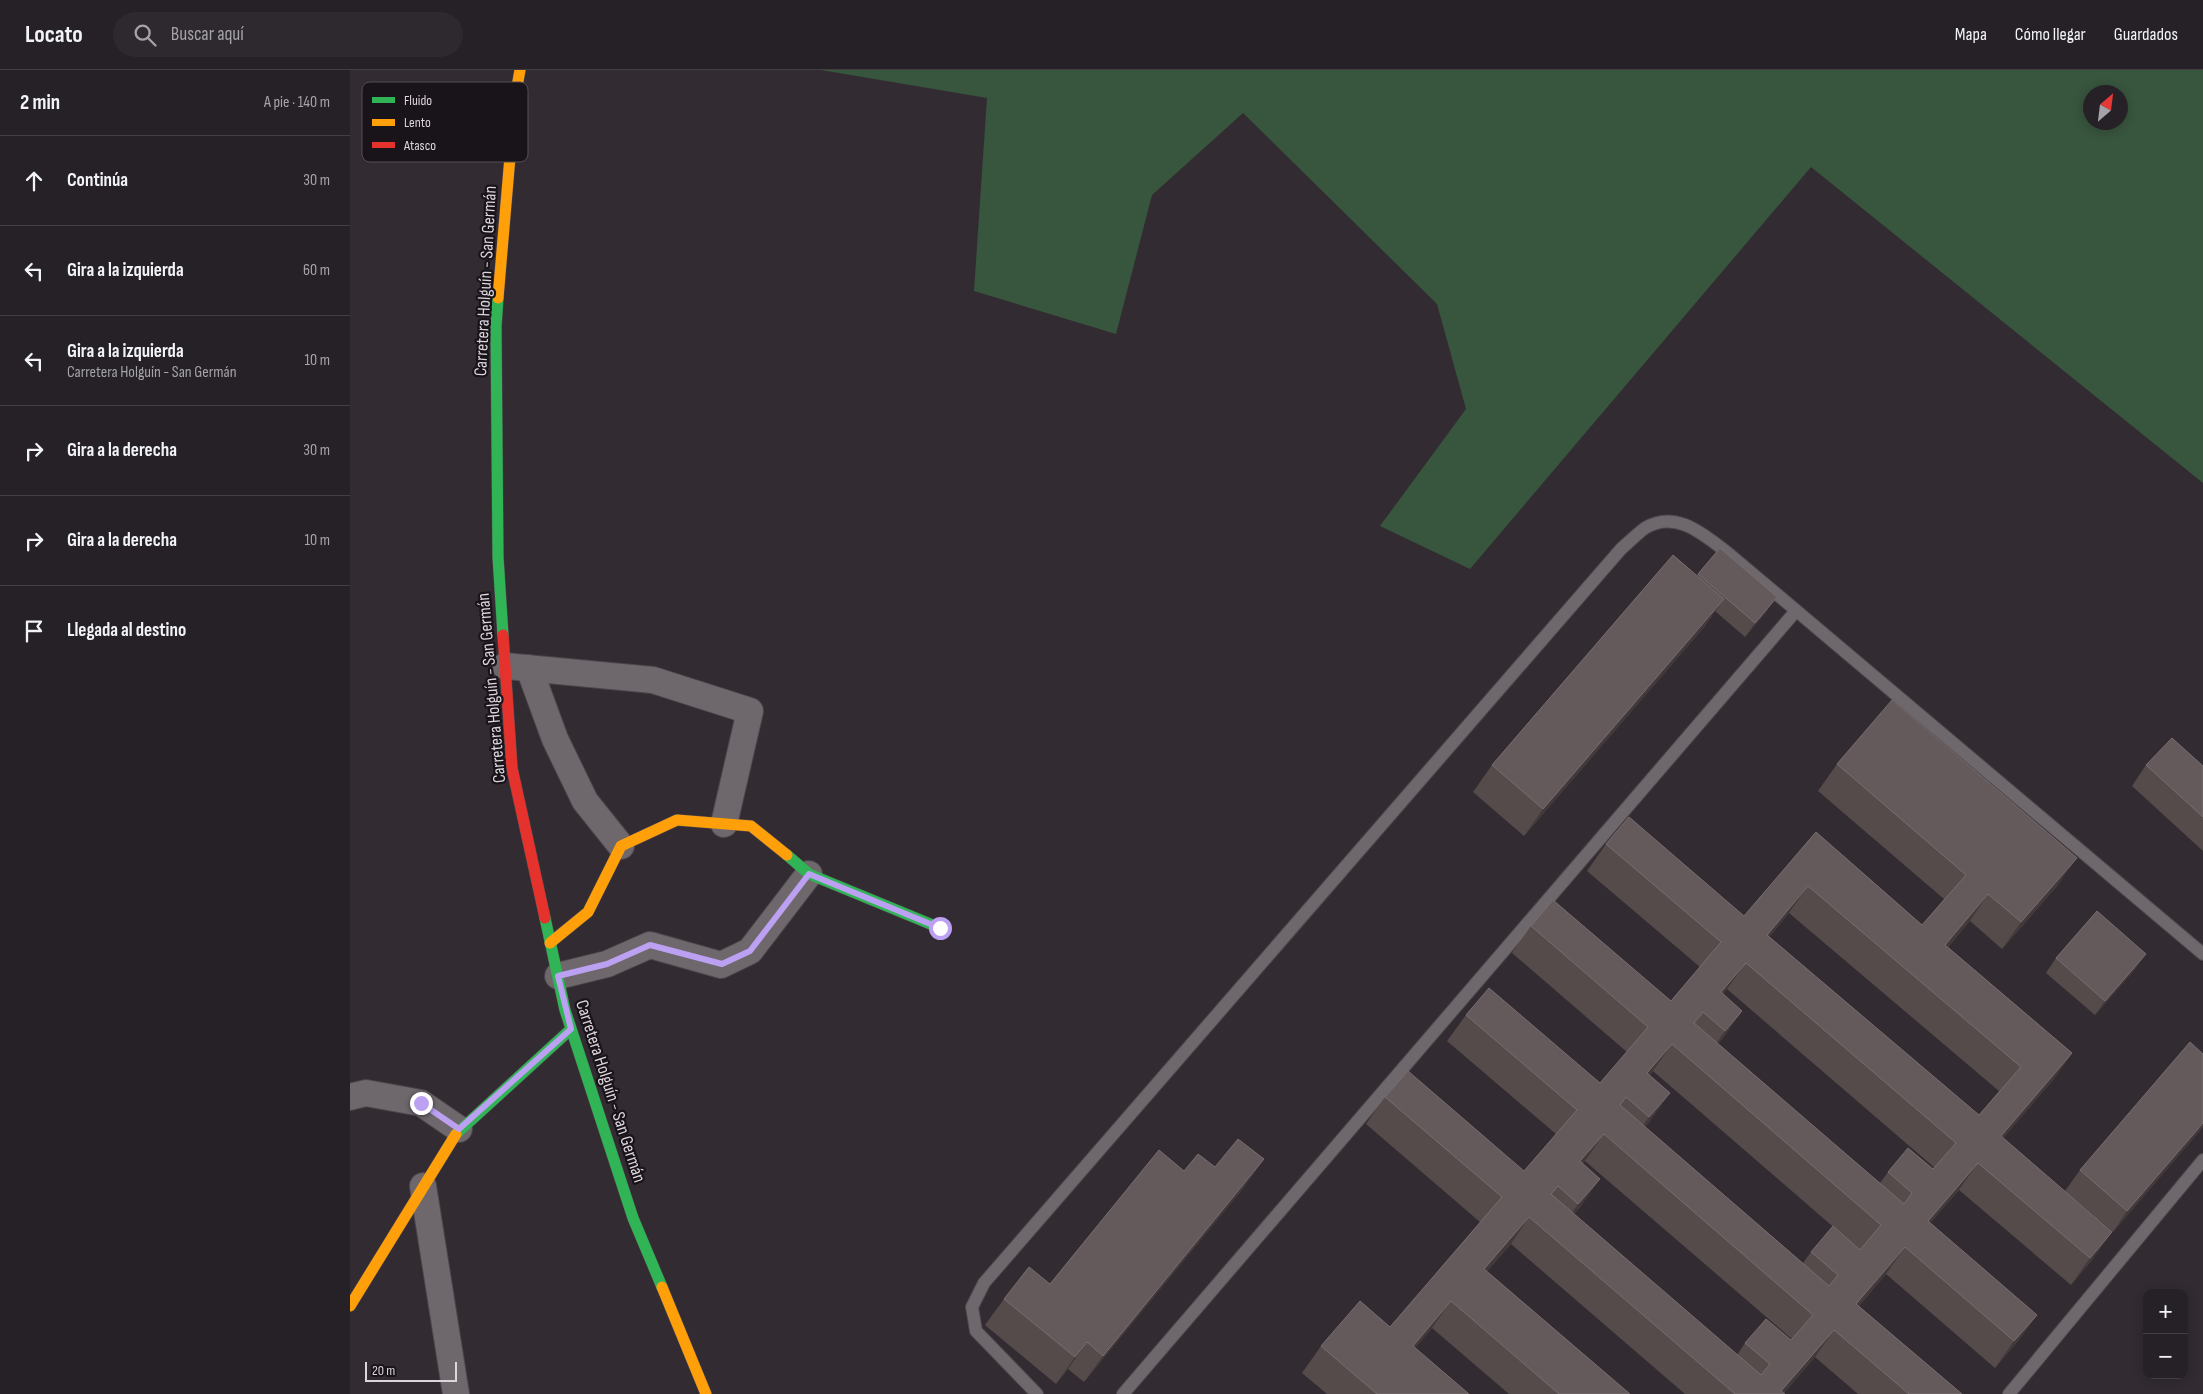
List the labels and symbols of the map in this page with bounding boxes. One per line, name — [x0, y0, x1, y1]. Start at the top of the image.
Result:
legend — [362, 82, 528, 162]
north arrow — [2083, 85, 2128, 130]
text: Fluido — [404, 92, 432, 109]
text: Lento — [404, 114, 431, 131]
text: Atasco — [403, 137, 436, 154]
street label: Carretera Holguín - San Germán — [470, 185, 501, 377]
street label: Carretera Holguín - San Germán — [473, 592, 510, 784]
route start — [929, 917, 952, 940]
street label: Carretera Holguín - San Germán — [571, 997, 650, 1185]
route end — [410, 1092, 433, 1115]
scale bar — [365, 1359, 458, 1382]

